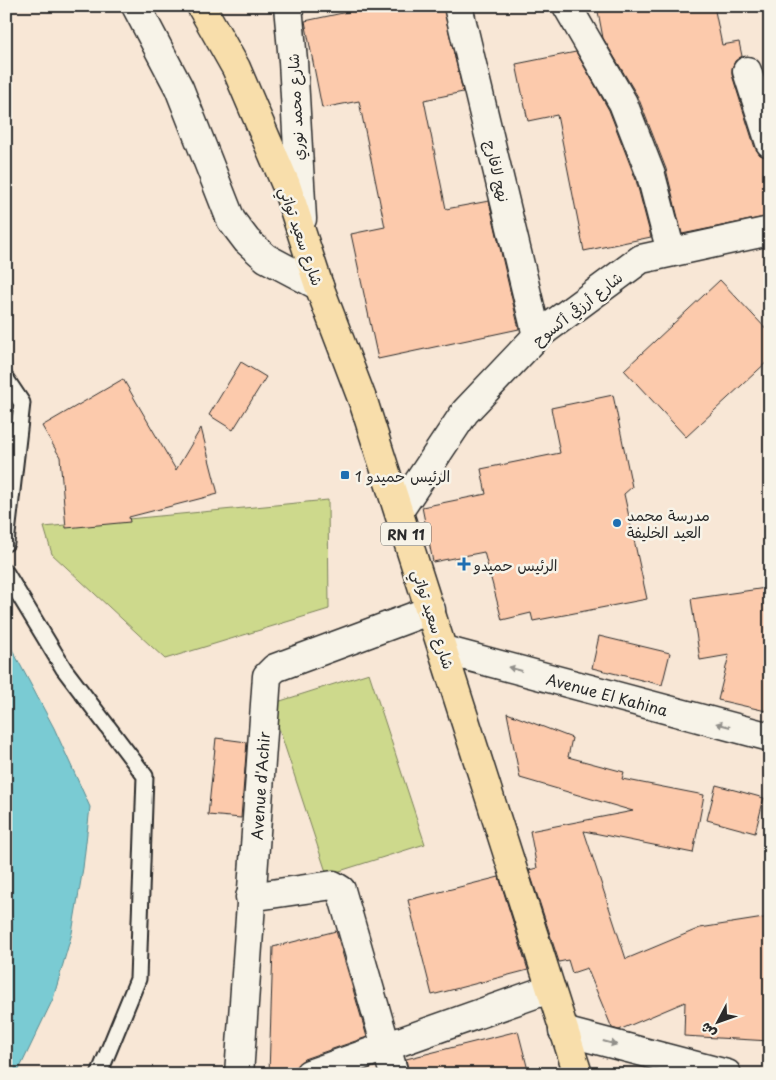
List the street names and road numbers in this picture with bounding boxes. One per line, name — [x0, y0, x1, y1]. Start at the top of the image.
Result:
street label: شارع محمد نوري — [281, 53, 310, 161]
street label: نهج لافارج — [480, 138, 516, 204]
street label: شارع سعيد تواتي — [271, 183, 330, 290]
street label: شارع أرزقي أكسوح — [527, 265, 627, 351]
road number: RN 11 — [381, 522, 431, 546]
street label: شارع سعيد تواتي — [404, 566, 461, 673]
street label: Avenue El Kahina — [544, 666, 671, 721]
street label: Avenue d'Achir — [244, 731, 275, 841]

